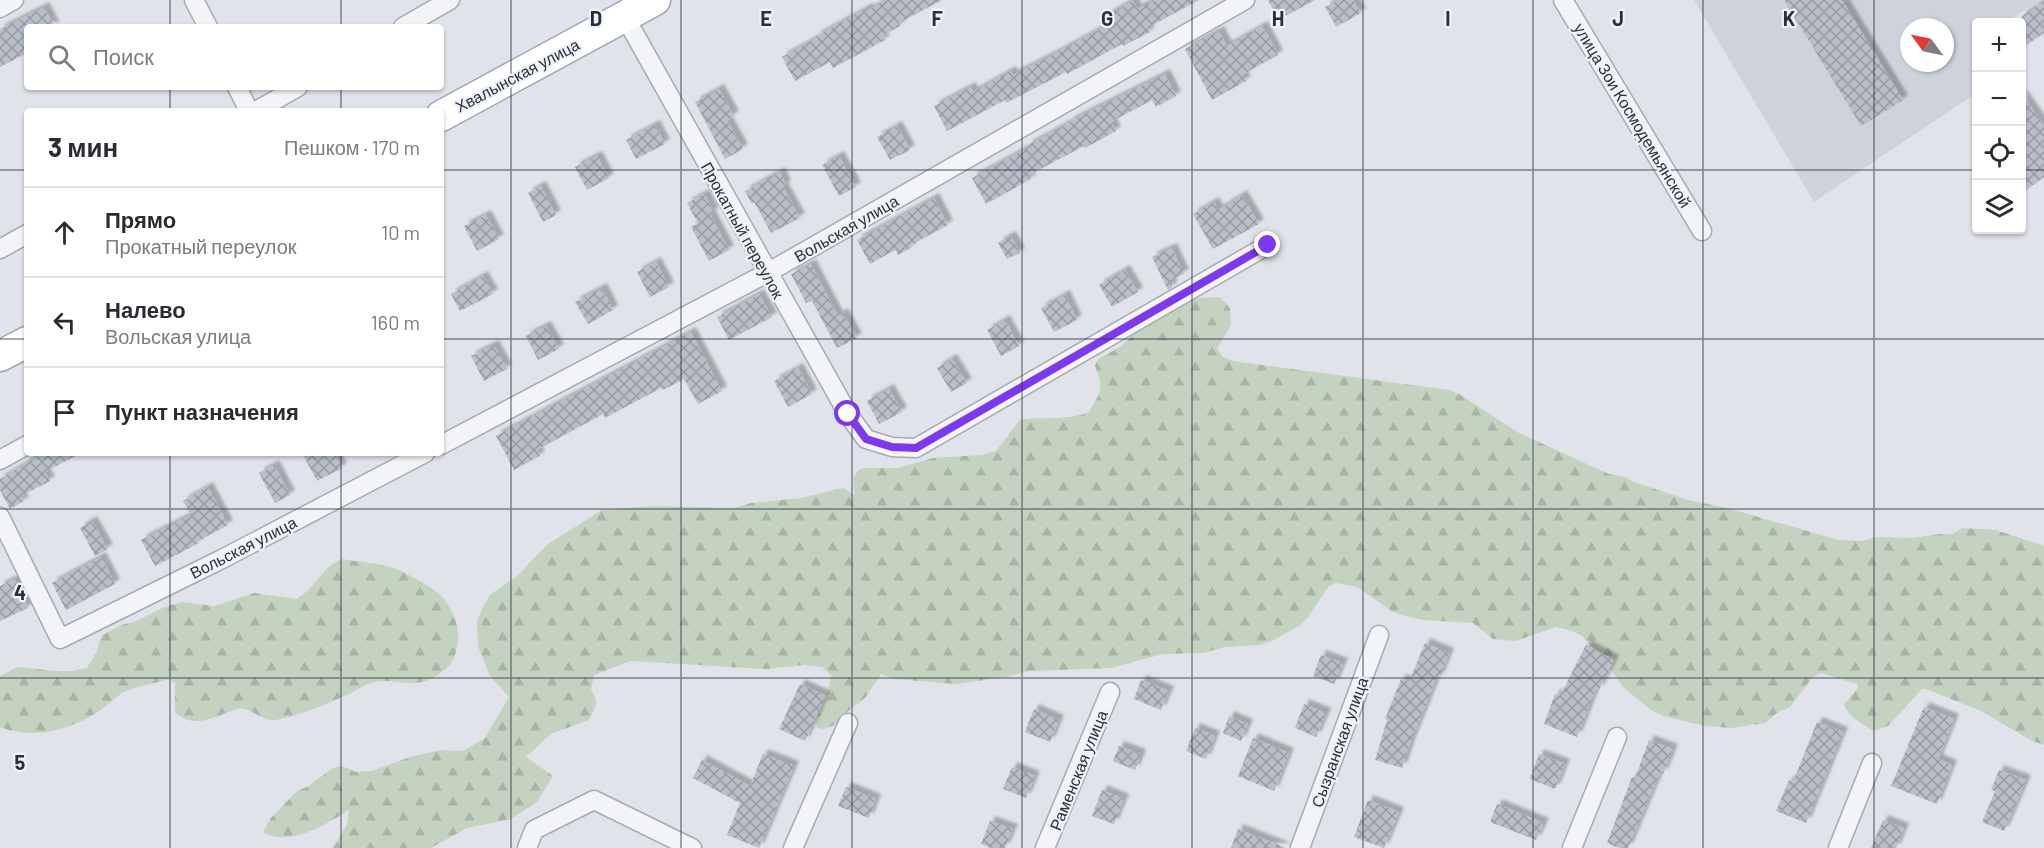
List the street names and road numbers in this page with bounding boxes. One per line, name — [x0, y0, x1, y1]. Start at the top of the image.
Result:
street label: улица Зои Космодемьянской — [1570, 19, 1696, 211]
street label: Хвалынская улица — [452, 34, 582, 116]
street label: Прокатный переулок — [698, 158, 789, 302]
street label: Вольская улица — [791, 190, 901, 265]
street label: Вольская улица — [187, 512, 300, 582]
street label: Сызранская улица — [1307, 674, 1371, 810]
street label: Раменская улица — [1045, 707, 1111, 833]

